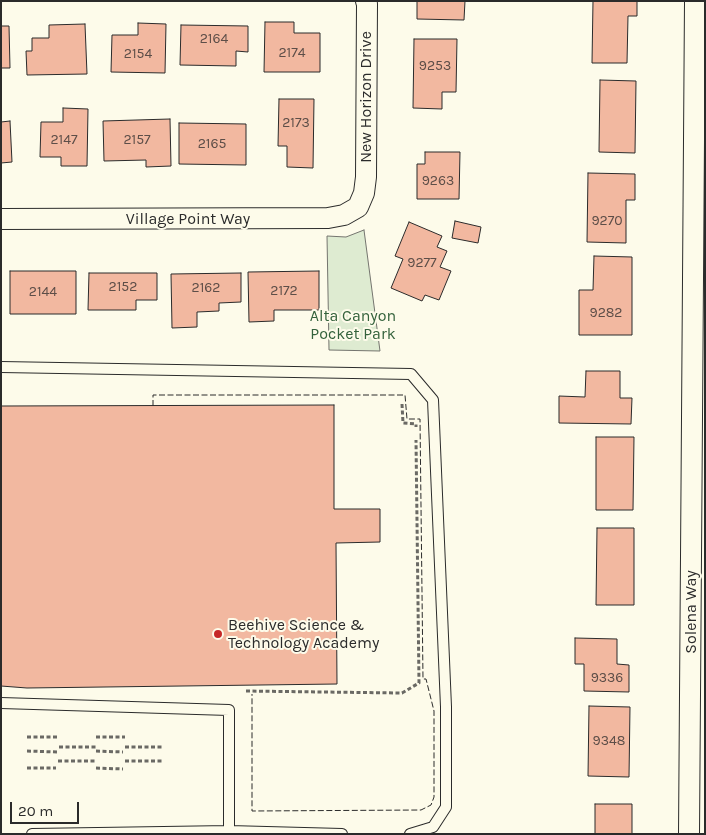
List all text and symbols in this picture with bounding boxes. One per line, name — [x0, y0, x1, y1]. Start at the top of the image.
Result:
house number: 2164 — [200, 31, 228, 47]
street label: New Horizon Drive — [356, 31, 376, 163]
house number: 2174 — [278, 45, 306, 61]
house number: 2154 — [124, 46, 152, 62]
house number: 9253 — [419, 58, 451, 74]
house number: 2173 — [282, 115, 310, 131]
house number: 2147 — [50, 132, 78, 148]
house number: 2157 — [123, 132, 151, 148]
house number: 2165 — [198, 136, 226, 152]
house number: 9263 — [422, 173, 454, 189]
street label: Village Point Way — [126, 209, 250, 229]
house number: 9270 — [591, 213, 623, 229]
house number: 9277 — [407, 255, 437, 271]
house number: 2152 — [109, 279, 137, 295]
house number: 2162 — [192, 280, 220, 296]
house number: 2172 — [270, 283, 298, 299]
house number: 2144 — [29, 284, 57, 300]
house number: 9282 — [590, 305, 622, 321]
park label: Alta Canyon Pocket Park — [310, 306, 396, 344]
street label: Solena Way — [681, 570, 701, 654]
place label: Beehive Science & Technology Academy — [228, 615, 379, 653]
marker: Beehive Science & Technology Academy — [212, 628, 224, 640]
house number: 9336 — [591, 670, 623, 686]
house number: 9348 — [593, 733, 625, 749]
scale bar — [12, 792, 81, 824]
text: 20 m — [18, 802, 53, 820]

